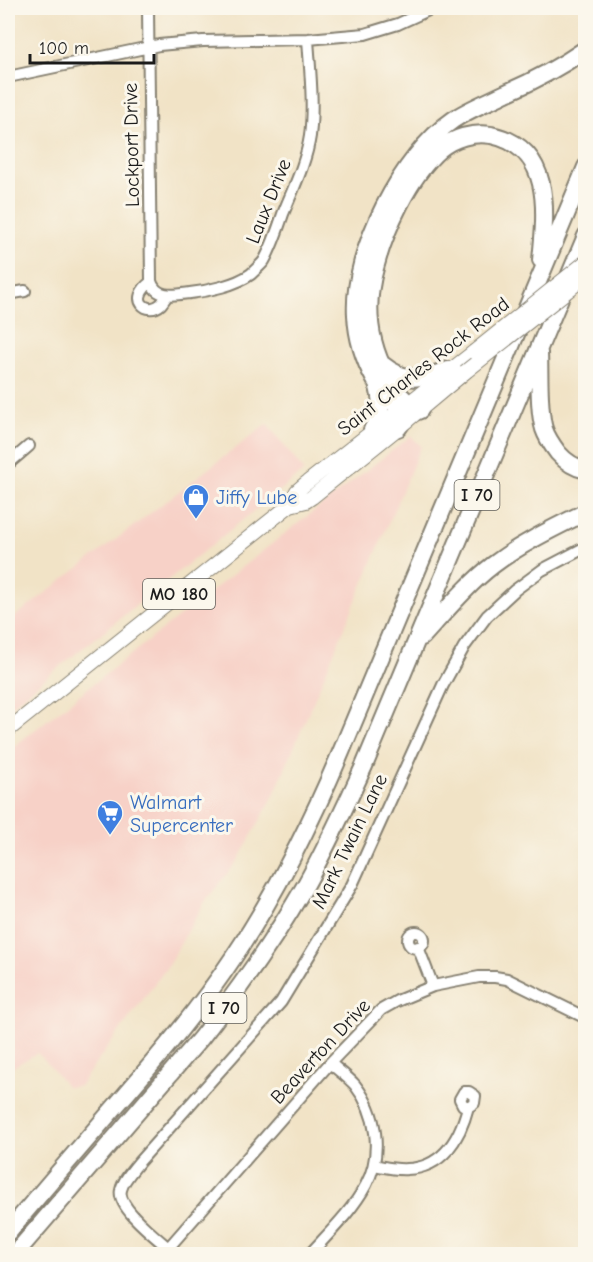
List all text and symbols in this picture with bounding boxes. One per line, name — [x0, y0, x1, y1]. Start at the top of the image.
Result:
scale bar — [30, 27, 154, 65]
text: 100 m — [39, 38, 89, 59]
street label: Lockport Drive — [119, 83, 144, 207]
street label: Laux Drive — [241, 155, 296, 247]
street label: Saint Charles Rock Road — [333, 292, 514, 441]
road number: I 70 — [454, 480, 500, 510]
shop icon: Jiffy Lube — [181, 482, 211, 520]
place label: Jiffy Lube — [216, 486, 297, 509]
road number: MO 180 — [143, 579, 215, 609]
street label: Mark Twain Lane — [307, 770, 392, 912]
place label: Walmart Supercenter — [130, 791, 233, 837]
supermarket icon: Walmart Supercenter — [95, 798, 125, 836]
road number: I 70 — [202, 993, 246, 1023]
street label: Beaverton Drive — [266, 994, 375, 1109]

